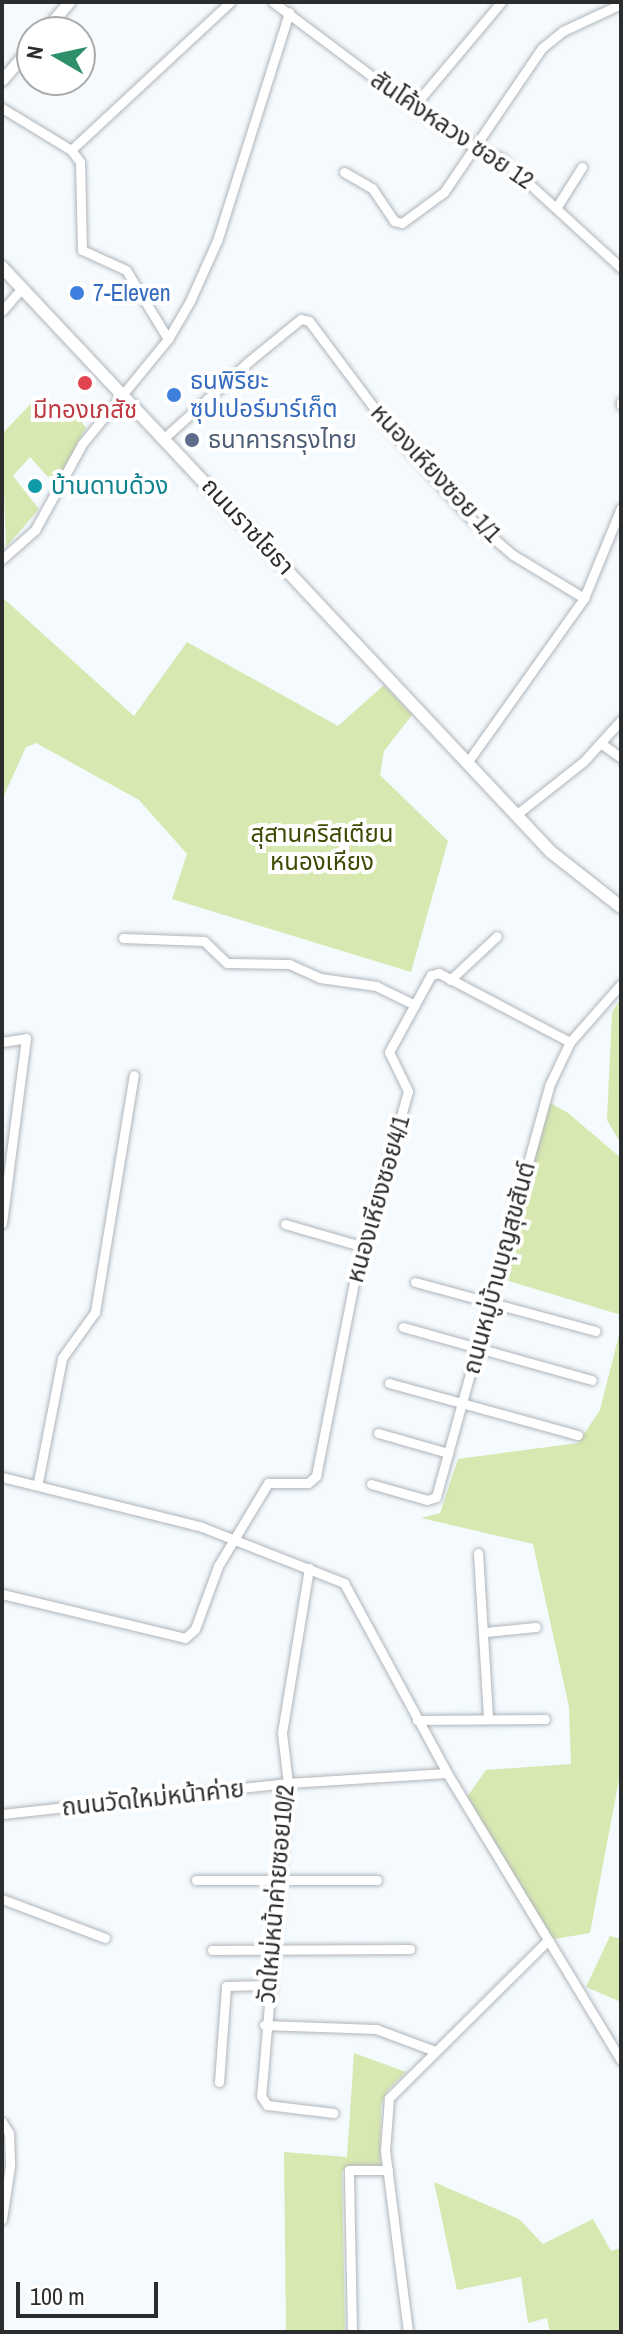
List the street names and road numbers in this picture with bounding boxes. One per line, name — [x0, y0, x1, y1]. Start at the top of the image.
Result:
street label: สันโค้งหลวง ซอย 12 — [365, 65, 539, 195]
street label: หนองเหียงซอย 1/1 — [365, 398, 507, 548]
street label: ถนนราชโยธา — [196, 471, 300, 581]
street label: หนองเหียงซอย4/1 — [340, 1112, 416, 1286]
street label: ถนนหมู่บ้านบุญสุขสันต์ — [457, 1159, 541, 1377]
street label: ถนนวัดใหม่หน้าค่าย — [60, 1774, 246, 1822]
street label: วัดใหม่หน้าค่ายซอย10/2 — [252, 1784, 300, 2004]

